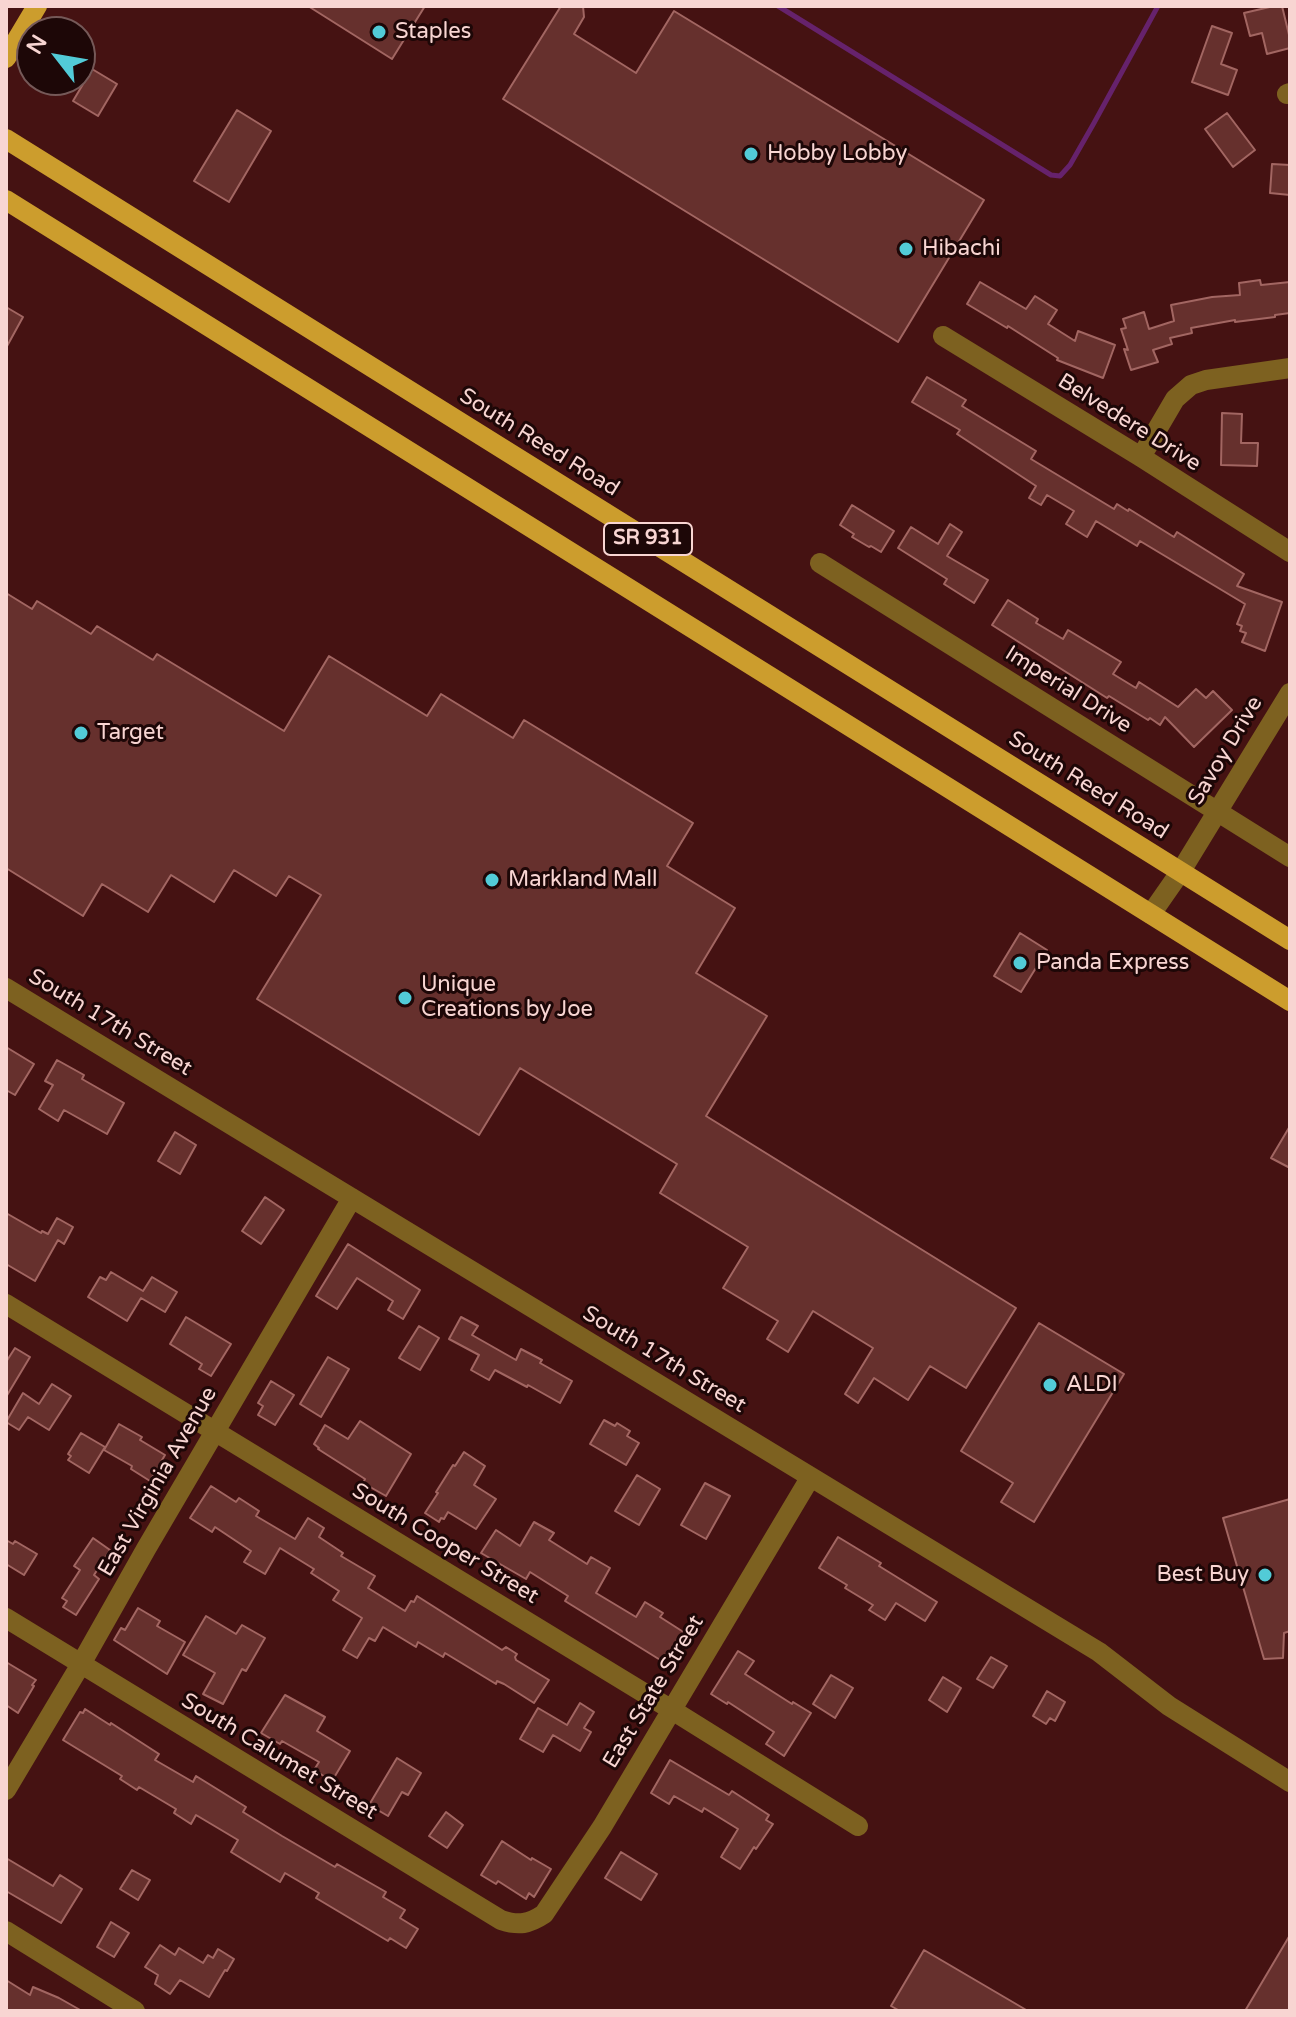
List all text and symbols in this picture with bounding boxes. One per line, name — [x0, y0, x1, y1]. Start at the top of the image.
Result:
north arrow — [16, 16, 96, 96]
place label: Staples — [395, 19, 471, 45]
marker: Staples — [370, 23, 388, 41]
text: N — [21, 30, 53, 59]
place label: Hobby Lobby — [767, 141, 907, 167]
marker: Hobby Lobby — [742, 145, 760, 163]
place label: Hibachi — [922, 236, 1001, 262]
marker: Hibachi — [897, 240, 915, 258]
street label: Belvedere Drive — [1053, 368, 1205, 478]
street label: South Reed Road — [454, 383, 624, 503]
road number: SR 931 — [604, 523, 692, 555]
street label: Imperial Drive — [1000, 641, 1136, 739]
street label: Savoy Drive — [1183, 692, 1269, 810]
place label: Target — [97, 720, 164, 746]
marker: Target — [72, 724, 90, 742]
street label: South Reed Road — [1003, 726, 1173, 846]
place label: Markland Mall — [508, 867, 657, 893]
marker: Markland Mall — [483, 871, 501, 889]
place label: Panda Express — [1036, 950, 1189, 976]
marker: Panda Express — [1011, 954, 1029, 972]
street label: South 17th Street — [24, 964, 196, 1082]
place label: Unique Creations by Joe — [421, 972, 593, 1024]
marker: Unique Creations by Joe — [396, 989, 414, 1007]
street label: South 17th Street — [578, 1301, 750, 1419]
place label: ALDI — [1066, 1372, 1118, 1398]
marker: ALDI — [1041, 1376, 1059, 1394]
street label: East Virginia Avenue — [93, 1383, 223, 1581]
street label: South Cooper Street — [347, 1478, 543, 1610]
place label: Best Buy — [1157, 1562, 1249, 1588]
marker: Best Buy — [1256, 1566, 1274, 1584]
street label: East State Street — [598, 1611, 710, 1773]
street label: South Calumet Street — [176, 1688, 382, 1826]

